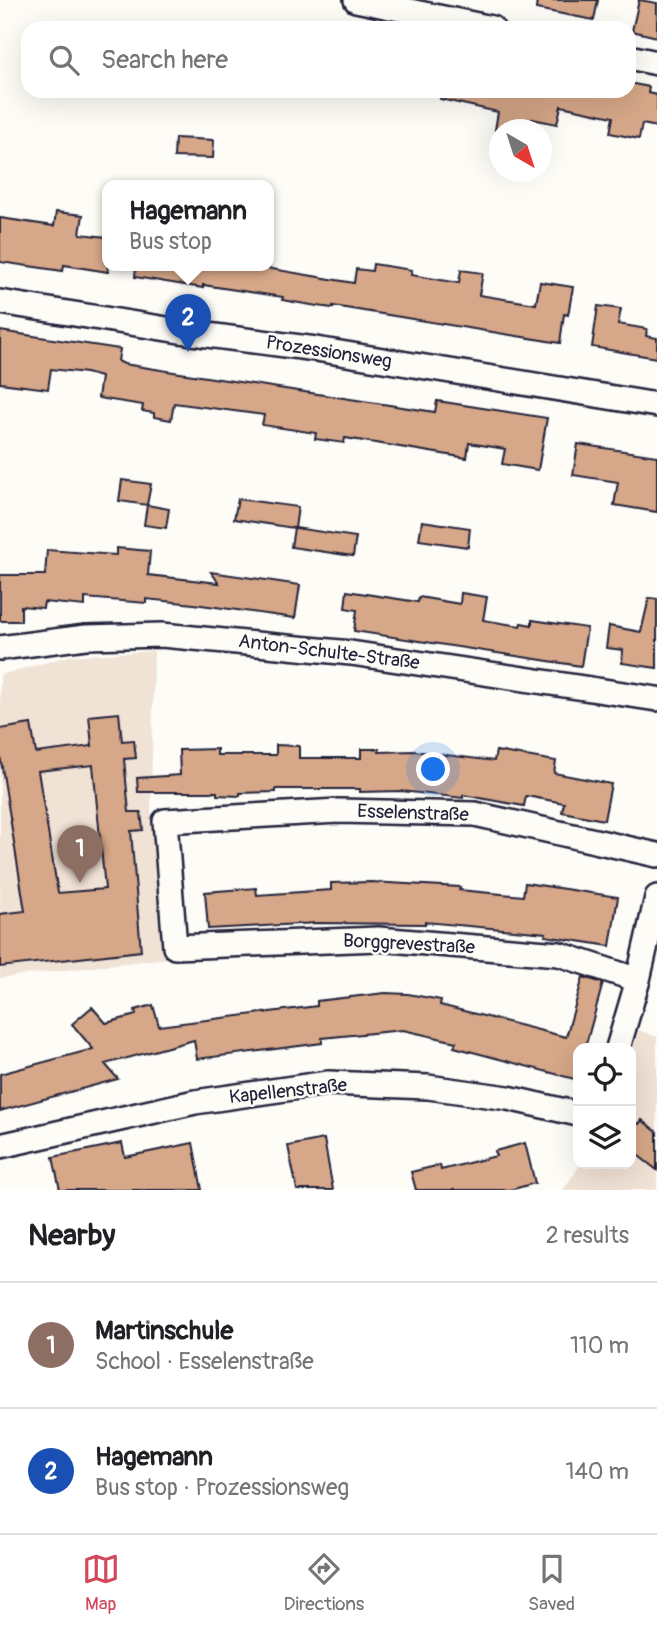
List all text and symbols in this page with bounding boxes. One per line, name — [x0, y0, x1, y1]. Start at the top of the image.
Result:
search box — [21, 21, 636, 98]
icon: search — [45, 41, 83, 79]
text: Search here — [101, 44, 228, 76]
north arrow — [489, 119, 552, 182]
popup — [102, 180, 274, 271]
text: Hagemann — [129, 195, 247, 227]
text: Bus stop — [129, 227, 212, 256]
pin: 2 — [165, 294, 211, 352]
street label: Prozessionsweg — [264, 330, 394, 374]
street label: Anton-Schulte-Straße — [237, 629, 422, 675]
your location — [416, 752, 450, 786]
street label: Esselenstraße — [357, 799, 470, 827]
pin: 1 — [57, 825, 103, 883]
street label: Borggrevestraße — [342, 929, 476, 959]
map controls — [573, 1043, 636, 1169]
button: locate — [573, 1043, 636, 1106]
street label: Kapellenstraße — [228, 1073, 349, 1109]
button: layers — [573, 1106, 636, 1169]
text: Nearby — [28, 1217, 115, 1254]
text: 2 results — [546, 1221, 629, 1250]
text: Martinschule — [95, 1315, 233, 1347]
text: 1 — [47, 1331, 56, 1360]
text: 110 m — [570, 1331, 629, 1360]
text: School · Esselenstraße — [95, 1347, 314, 1376]
text: Hagemann — [95, 1441, 213, 1473]
text: 2 — [45, 1457, 57, 1486]
text: 140 m — [566, 1457, 629, 1486]
text: Bus stop · Prozessionsweg — [95, 1473, 349, 1502]
tab: Map — [82, 1550, 120, 1616]
tab: Directions — [284, 1550, 364, 1616]
tab: Saved — [528, 1550, 575, 1616]

